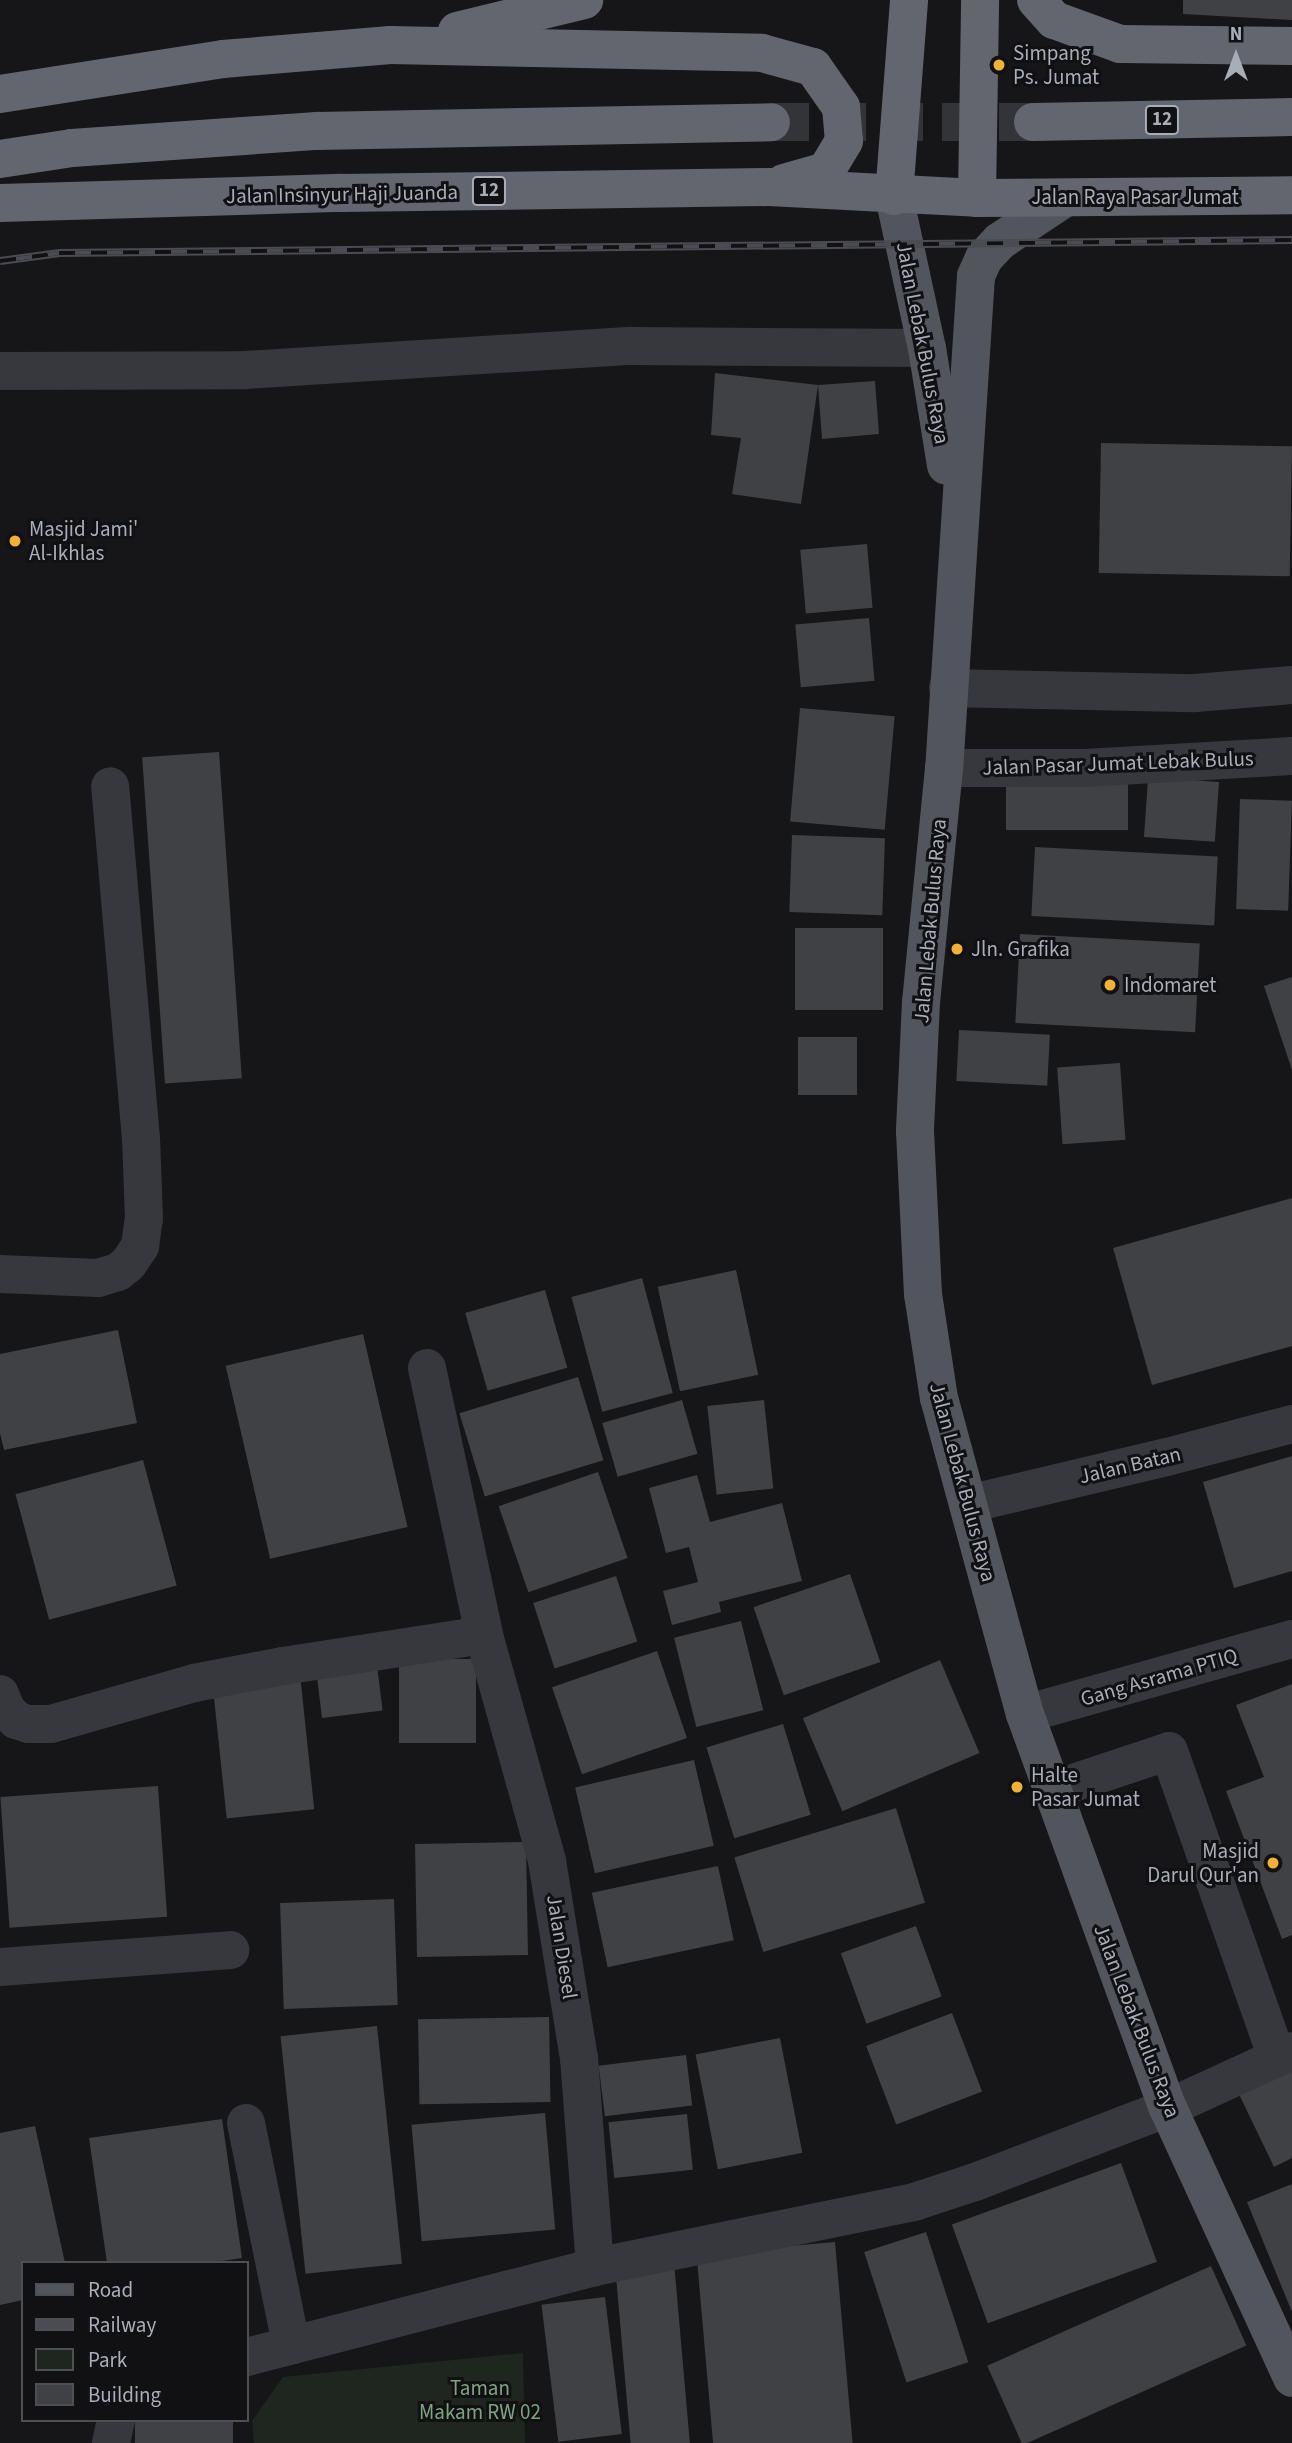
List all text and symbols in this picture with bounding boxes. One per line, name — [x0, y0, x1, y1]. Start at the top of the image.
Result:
north arrow — [1201, 21, 1271, 91]
text: N — [1230, 21, 1242, 48]
place label: Simpang Ps. Jumat — [1013, 40, 1099, 90]
marker: Simpang Ps. Jumat — [991, 57, 1007, 73]
road number: 12 — [1144, 104, 1180, 136]
road number: 12 — [472, 176, 506, 206]
street label: Jalan Insinyur Haji Juanda — [226, 179, 458, 209]
street label: Jalan Raya Pasar Jumat — [1031, 184, 1239, 210]
street label: Jalan Lebak Bulus Raya — [891, 240, 955, 446]
place label: Masjid Jami' Al-Ikhlas — [29, 516, 138, 566]
marker: Masjid Jami' Al-Ikhlas — [7, 533, 23, 549]
street label: Jalan Pasar Jumat Lebak Bulus — [982, 746, 1254, 780]
street label: Jalan Lebak Bulus Raya — [909, 818, 951, 1024]
place label: Jln. Grafika — [971, 936, 1070, 962]
marker: Jln. Grafika — [949, 941, 965, 957]
place label: Indomaret — [1124, 972, 1216, 998]
marker: Indomaret — [1102, 977, 1118, 993]
street label: Jalan Lebak Bulus Raya — [924, 1380, 1002, 1584]
street label: Jalan Batan — [1077, 1441, 1183, 1489]
street label: Gang Asrama PTIQ — [1078, 1643, 1240, 1711]
place label: Halte Pasar Jumat — [1031, 1762, 1140, 1812]
marker: Halte Pasar Jumat — [1009, 1779, 1025, 1795]
place label: Masjid Darul Qur'an — [1147, 1838, 1259, 1888]
marker: Masjid Darul Qur'an — [1265, 1855, 1281, 1871]
street label: Jalan Diesel — [541, 1893, 583, 2001]
street label: Jalan Lebak Bulus Raya — [1088, 1921, 1186, 2121]
legend — [21, 2261, 248, 2422]
text: Road — [88, 2275, 133, 2305]
text: Railway — [88, 2310, 156, 2340]
text: Park — [88, 2345, 127, 2375]
park label: Taman Makam RW 02 — [419, 2375, 541, 2425]
text: Building — [88, 2380, 161, 2410]

